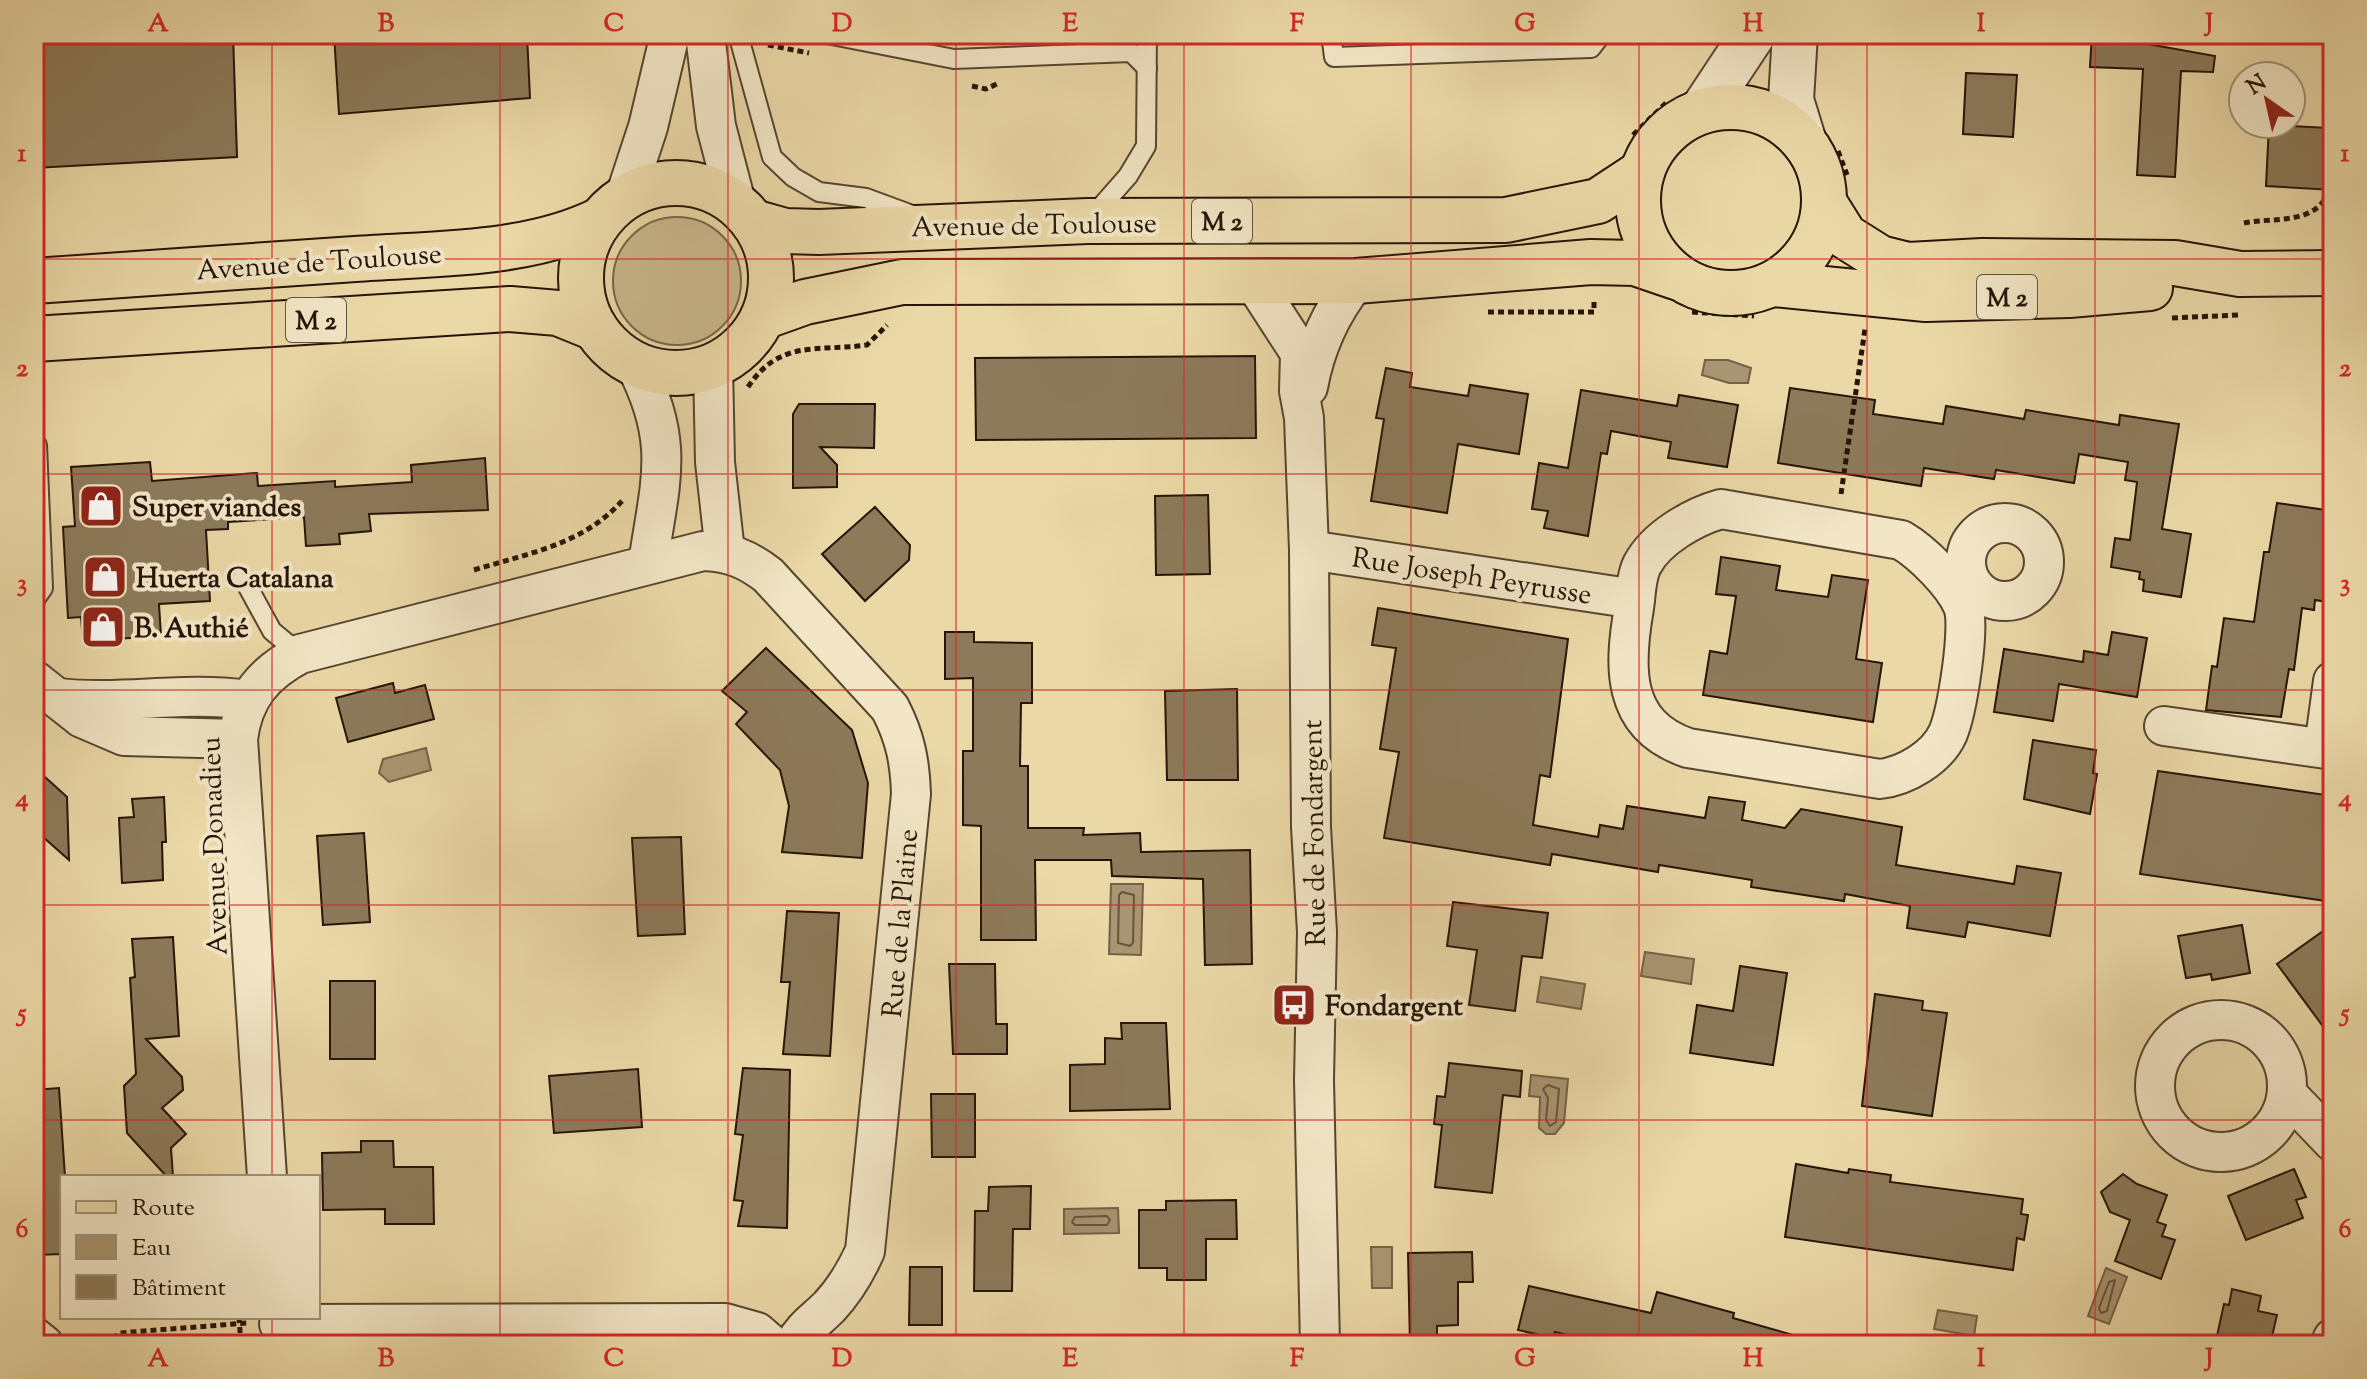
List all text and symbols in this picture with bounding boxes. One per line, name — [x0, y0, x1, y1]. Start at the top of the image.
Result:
text: A — [147, 6, 169, 43]
text: B — [378, 6, 395, 43]
text: C — [604, 6, 624, 43]
text: D — [832, 6, 852, 43]
text: E — [1062, 6, 1078, 43]
text: F — [1290, 6, 1305, 43]
text: G — [1514, 6, 1536, 43]
text: H — [1743, 6, 1764, 43]
text: I — [1977, 6, 1986, 43]
text: J — [2203, 6, 2213, 43]
north arrow — [2227, 60, 2307, 140]
text: N — [2241, 67, 2274, 104]
text: 1 — [18, 136, 27, 173]
text: 1 — [2341, 136, 2350, 173]
road number: M 2 — [1192, 199, 1252, 243]
street label: Avenue de Toulouse — [911, 205, 1157, 249]
street label: Avenue de Toulouse — [195, 235, 443, 293]
road number: M 2 — [1977, 275, 2037, 319]
road number: M 2 — [286, 298, 346, 342]
text: 2 — [16, 351, 29, 388]
text: 2 — [2339, 351, 2352, 388]
shop icon: Super viandes — [77, 482, 125, 530]
place label: Super viandes — [132, 489, 301, 529]
street label: Rue Joseph Peyrusse — [1349, 539, 1594, 617]
shop icon: Huerta Catalana — [81, 553, 129, 601]
place label: Huerta Catalana — [136, 560, 334, 600]
text: 3 — [17, 566, 27, 603]
text: 3 — [2340, 566, 2350, 603]
shop icon: B. Authié — [79, 603, 127, 651]
place label: B. Authié — [134, 610, 249, 650]
street label: Rue de Fondargent — [1294, 719, 1338, 947]
street label: Avenue Donadieu — [192, 736, 240, 956]
text: 4 — [14, 781, 29, 818]
text: 4 — [2337, 781, 2352, 818]
street label: Rue de la Plaine — [874, 827, 930, 1019]
bus stop icon: Fondargent — [1270, 981, 1318, 1029]
place label: Fondargent — [1325, 988, 1463, 1028]
text: 5 — [16, 996, 27, 1033]
text: 5 — [2339, 996, 2350, 1033]
legend — [60, 1175, 320, 1319]
text: Route — [132, 1192, 195, 1226]
text: 6 — [16, 1212, 29, 1249]
text: 6 — [2339, 1212, 2352, 1249]
text: Eau — [132, 1232, 171, 1266]
text: Bâtiment — [132, 1272, 226, 1306]
text: A — [147, 1341, 169, 1378]
text: B — [378, 1341, 395, 1378]
text: C — [604, 1341, 624, 1378]
text: D — [832, 1341, 852, 1378]
text: E — [1062, 1341, 1078, 1378]
text: F — [1290, 1341, 1305, 1378]
text: G — [1514, 1341, 1536, 1378]
text: H — [1743, 1341, 1764, 1378]
text: I — [1977, 1341, 1986, 1378]
text: J — [2203, 1341, 2213, 1378]

